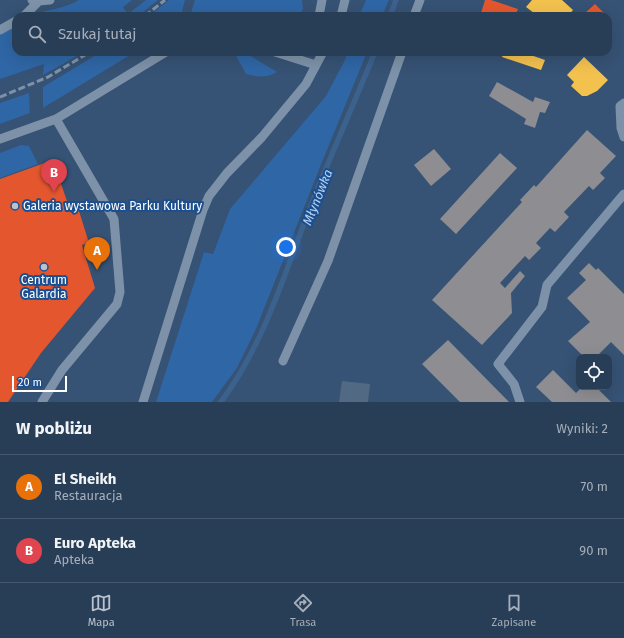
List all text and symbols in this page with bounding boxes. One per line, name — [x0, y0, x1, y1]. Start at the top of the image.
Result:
search box — [12, 12, 612, 56]
icon: search — [26, 23, 48, 45]
text: Szukaj tutaj — [58, 25, 136, 43]
pin: B — [41, 159, 67, 192]
water label: Młynówka — [299, 167, 335, 227]
place label: Galeria wystawowa Parku Kultury — [23, 199, 202, 213]
marker: Galeria wystawowa Parku Kultury — [10, 201, 20, 211]
pin: A — [84, 237, 110, 270]
your location — [276, 237, 296, 257]
marker: Centrum Galardia — [39, 262, 49, 272]
place label: Centrum Galardia — [21, 273, 67, 301]
map controls — [576, 354, 612, 390]
button: locate — [576, 354, 612, 390]
scale bar — [12, 374, 67, 393]
text: 20 m — [18, 376, 42, 389]
text: W pobliżu — [16, 418, 92, 439]
text: Wyniki: 2 — [556, 421, 608, 436]
text: El Sheikh — [54, 470, 116, 488]
text: A — [25, 479, 33, 494]
text: 70 m — [581, 479, 608, 494]
text: Restauracja — [54, 488, 123, 503]
text: Euro Apteka — [54, 534, 136, 552]
text: B — [25, 543, 33, 558]
text: 90 m — [579, 543, 608, 558]
text: Apteka — [54, 552, 94, 567]
tab: Mapa — [88, 592, 115, 629]
tab: Trasa — [290, 592, 316, 629]
tab: Zapisane — [492, 592, 536, 629]

